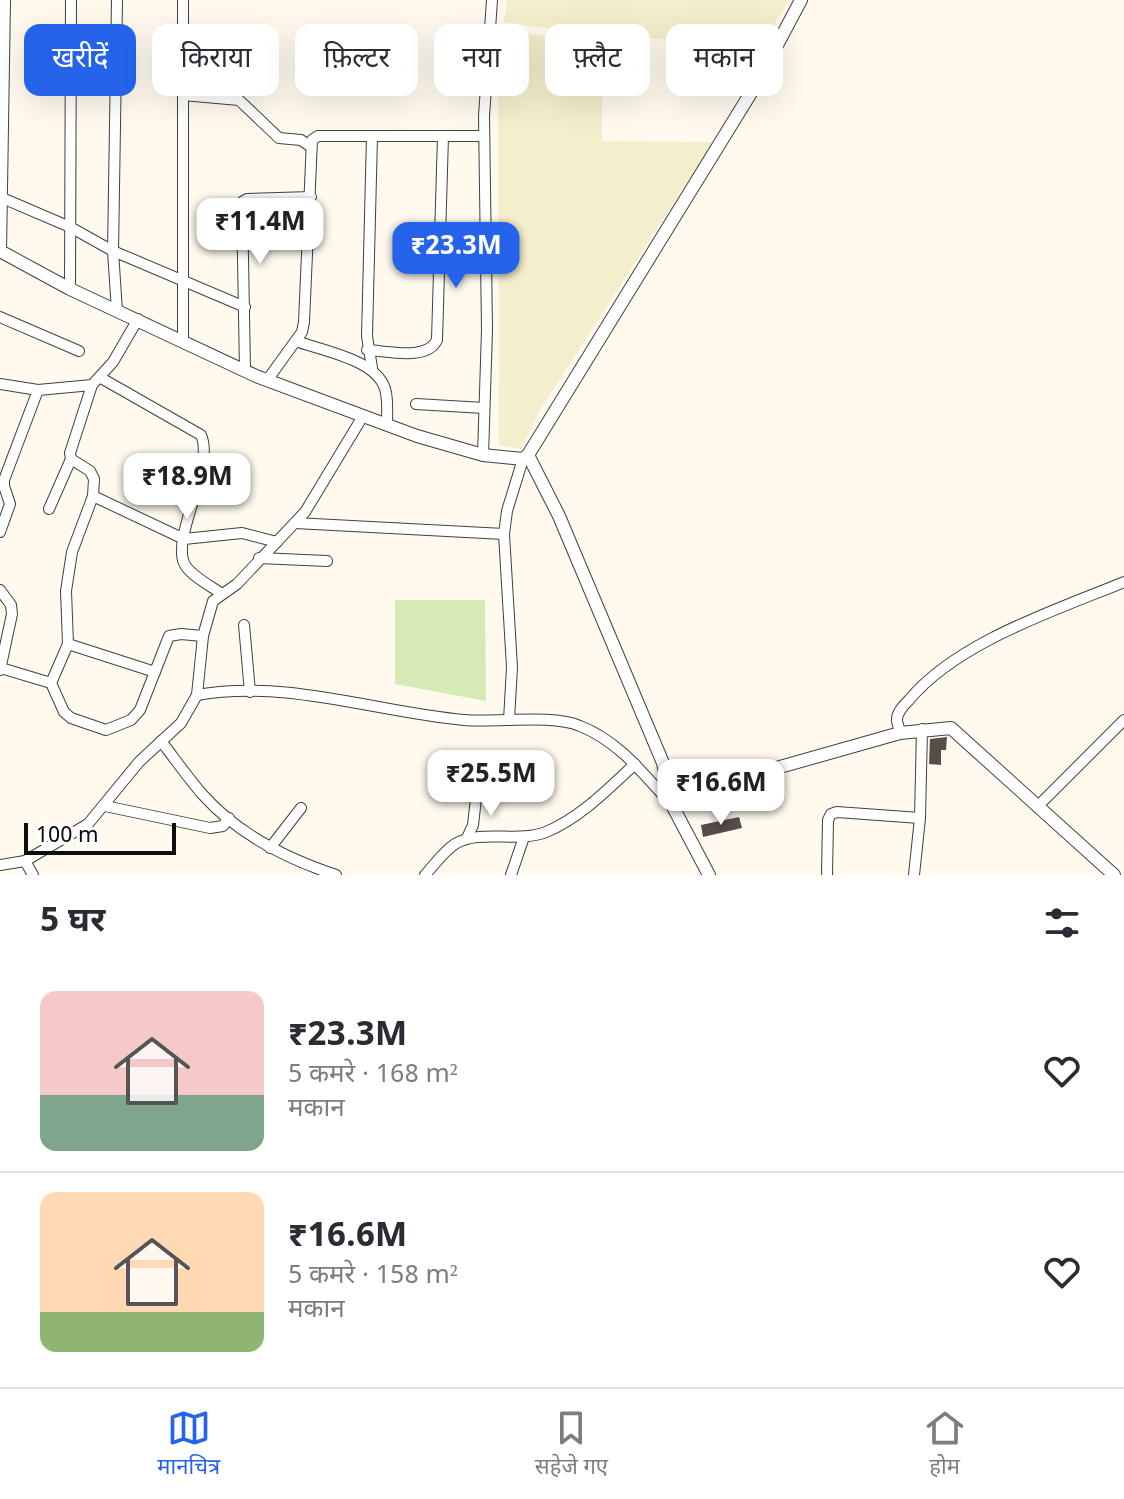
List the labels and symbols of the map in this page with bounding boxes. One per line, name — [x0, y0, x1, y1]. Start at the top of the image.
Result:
pin: ₹11.4M — [195, 198, 325, 266]
pin: ₹23.3M — [391, 222, 521, 290]
pin: ₹18.9M — [122, 453, 252, 521]
pin: ₹25.5M — [426, 750, 556, 818]
pin: ₹16.6M — [656, 759, 786, 827]
scale bar — [24, 819, 176, 855]

